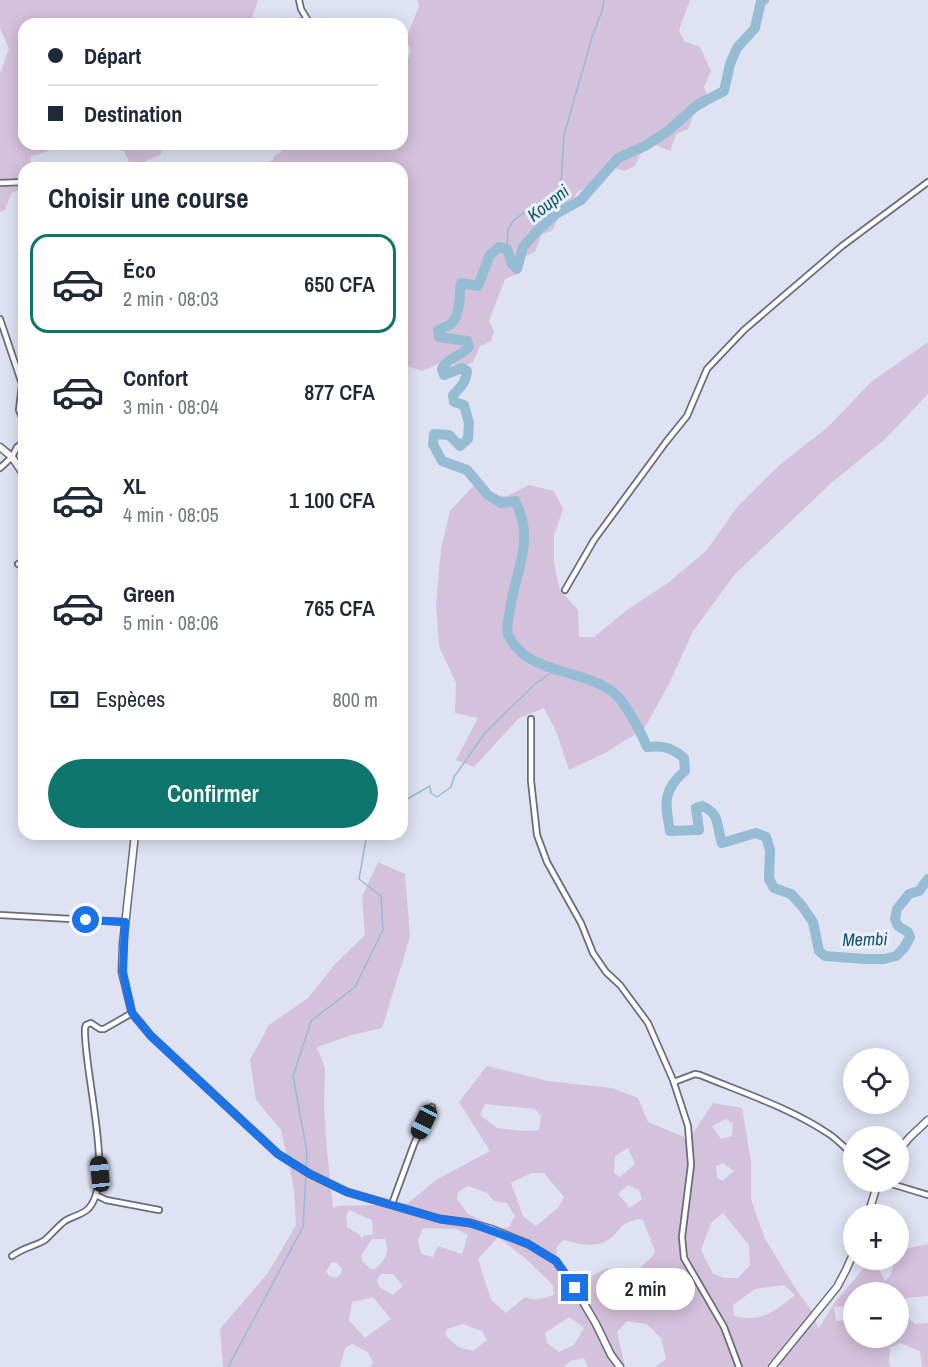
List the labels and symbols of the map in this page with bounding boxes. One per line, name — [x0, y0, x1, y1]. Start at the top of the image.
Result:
water label: Koupni — [522, 179, 574, 227]
route start — [72, 906, 99, 933]
water label: Membi — [842, 926, 888, 952]
car — [408, 1102, 440, 1142]
car — [89, 1155, 111, 1193]
callout: 2 min — [596, 1267, 695, 1309]
route end — [561, 1274, 588, 1301]

